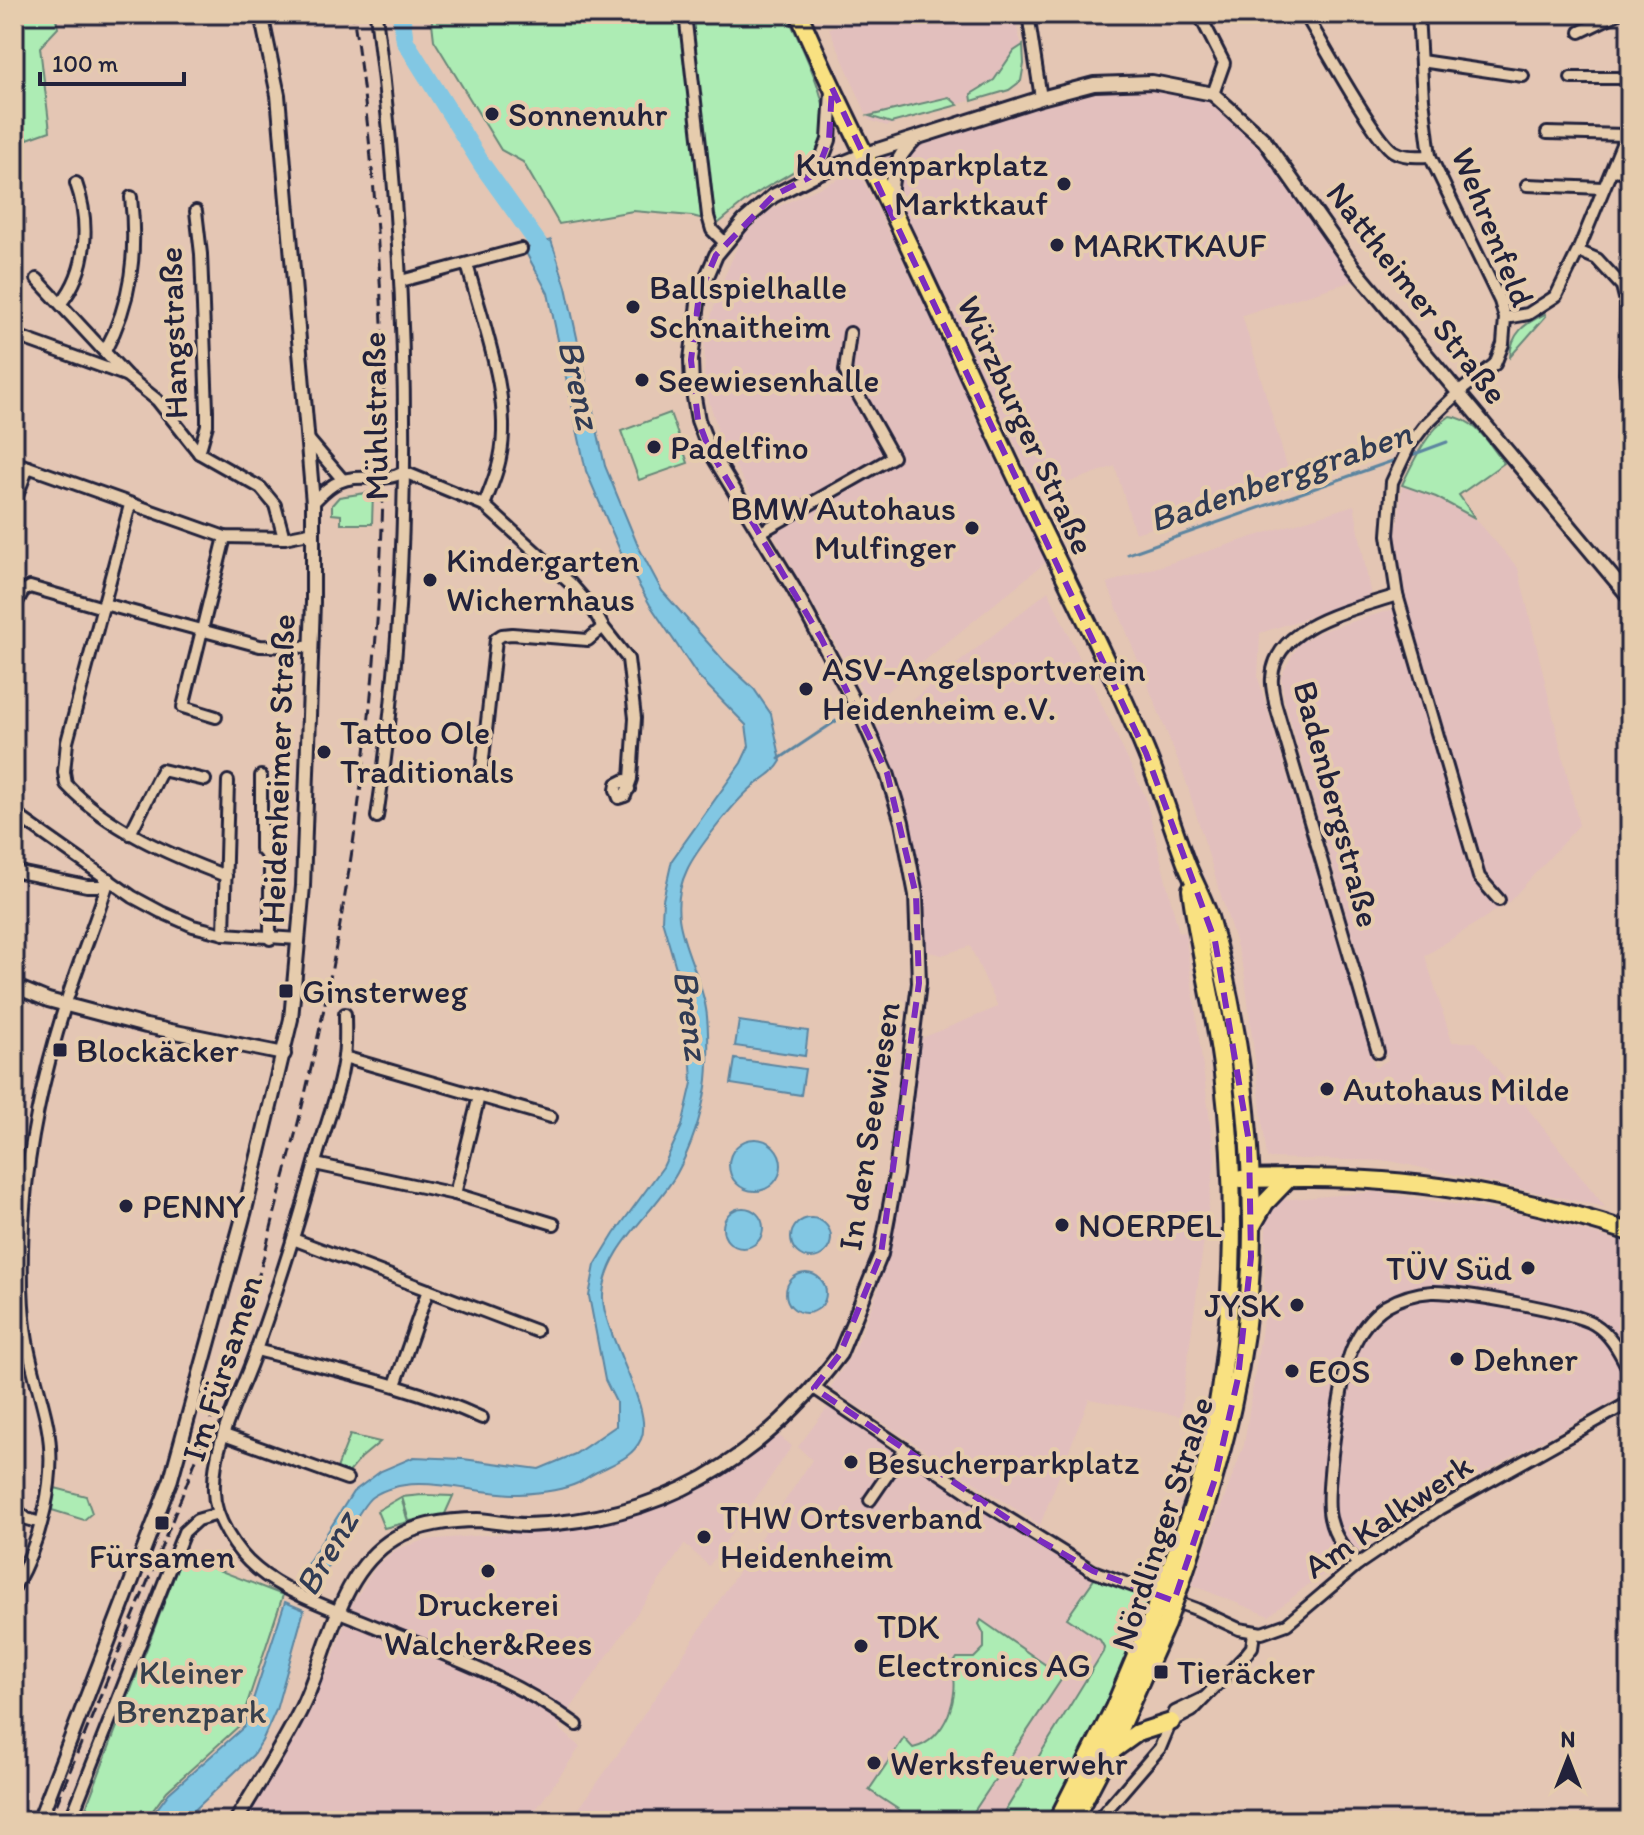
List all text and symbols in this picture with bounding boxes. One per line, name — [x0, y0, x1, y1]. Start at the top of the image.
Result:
scale bar — [40, 36, 184, 86]
text: 100 m — [52, 49, 118, 78]
place label: Sonnenuhr — [508, 94, 667, 135]
marker: Sonnenuhr — [483, 105, 501, 123]
street label: Wehrenfeld — [1443, 141, 1544, 313]
place label: Kundenparkplatz Marktkauf — [795, 144, 1048, 224]
street label: Nattheimer Straße — [1317, 173, 1517, 413]
marker: Kundenparkplatz Marktkauf — [1055, 175, 1073, 193]
place label: MARKTKAUF — [1073, 225, 1267, 266]
marker: MARKTKAUF — [1048, 236, 1066, 254]
street label: Hangstraße — [150, 246, 196, 420]
place label: Ballspielhalle Schnaitheim — [649, 267, 847, 347]
street label: Würzburger Straße — [948, 289, 1104, 561]
marker: Ballspielhalle Schnaitheim — [624, 298, 642, 316]
street label: Mühlstraße — [353, 331, 397, 501]
water label: Brenz — [549, 335, 612, 435]
place label: Seewiesenhalle — [658, 360, 879, 401]
marker: Seewiesenhalle — [633, 371, 651, 389]
water label: Badenberggraben — [1143, 411, 1417, 541]
place label: Padelfino — [670, 427, 809, 468]
marker: Padelfino — [645, 438, 663, 456]
place label: BMW Autohaus Mulfinger — [730, 488, 956, 568]
marker: BMW Autohaus Mulfinger — [963, 519, 981, 537]
place label: Kindergarten Wichernhaus — [446, 540, 640, 620]
marker: Kindergarten Wichernhaus — [421, 571, 439, 589]
street label: Heidenheimer Straße — [252, 613, 304, 925]
place label: ASV-Angelsportverein Heidenheim e.V. — [822, 649, 1146, 729]
street label: Badenbergstraße — [1284, 676, 1390, 932]
marker: ASV-Angelsportverein Heidenheim e.V. — [797, 680, 815, 698]
place label: Tattoo Ole Traditionals — [340, 712, 514, 792]
marker: Tattoo Ole Traditionals — [315, 743, 333, 761]
water label: Brenz — [664, 967, 720, 1065]
place label: Ginsterweg — [302, 971, 468, 1012]
marker: Ginsterweg — [277, 982, 295, 1000]
street label: In den Seewiesen — [829, 999, 909, 1253]
place label: Blockäcker — [76, 1030, 239, 1071]
marker: Blockäcker — [51, 1041, 69, 1059]
place label: Autohaus Milde — [1343, 1069, 1570, 1110]
marker: Autohaus Milde — [1318, 1080, 1336, 1098]
place label: PENNY — [142, 1186, 246, 1227]
marker: PENNY — [117, 1197, 135, 1215]
place label: NOERPEL — [1078, 1205, 1222, 1246]
marker: NOERPEL — [1053, 1216, 1071, 1234]
place label: TÜV Süd — [1386, 1248, 1512, 1289]
marker: TÜV Süd — [1519, 1259, 1537, 1277]
street label: Im Fürsamen — [173, 1270, 271, 1466]
place label: JYSK — [1204, 1285, 1281, 1326]
marker: JYSK — [1288, 1296, 1306, 1314]
place label: Dehner — [1473, 1339, 1578, 1380]
marker: Dehner — [1448, 1350, 1466, 1368]
place label: EOS — [1308, 1351, 1370, 1392]
marker: EOS — [1283, 1362, 1301, 1380]
street label: Nördlinger Straße — [1102, 1391, 1222, 1655]
place label: Besucherparkplatz — [867, 1442, 1140, 1483]
street label: Am Kalkwerk — [1296, 1444, 1480, 1587]
marker: Besucherparkplatz — [842, 1453, 860, 1471]
place label: THW Ortsverband Heidenheim — [720, 1497, 982, 1577]
water label: Brenz — [285, 1501, 368, 1603]
marker: Fürsamen — [153, 1514, 171, 1532]
marker: THW Ortsverband Heidenheim — [695, 1528, 713, 1546]
place label: Fürsamen — [89, 1536, 235, 1577]
marker: Druckerei Walcher&Rees — [479, 1562, 497, 1580]
place label: Druckerei Walcher&Rees — [384, 1584, 592, 1664]
place label: TDK Electronics AG — [877, 1606, 1091, 1686]
marker: TDK Electronics AG — [852, 1637, 870, 1655]
park label: Kleiner Brenzpark — [116, 1652, 267, 1732]
place label: Tieräcker — [1177, 1652, 1316, 1693]
marker: Tieräcker — [1152, 1663, 1170, 1681]
north arrow — [1528, 1719, 1608, 1799]
text: N — [1561, 1726, 1575, 1753]
place label: Werksfeuerwehr — [890, 1743, 1128, 1784]
marker: Werksfeuerwehr — [865, 1754, 883, 1772]

